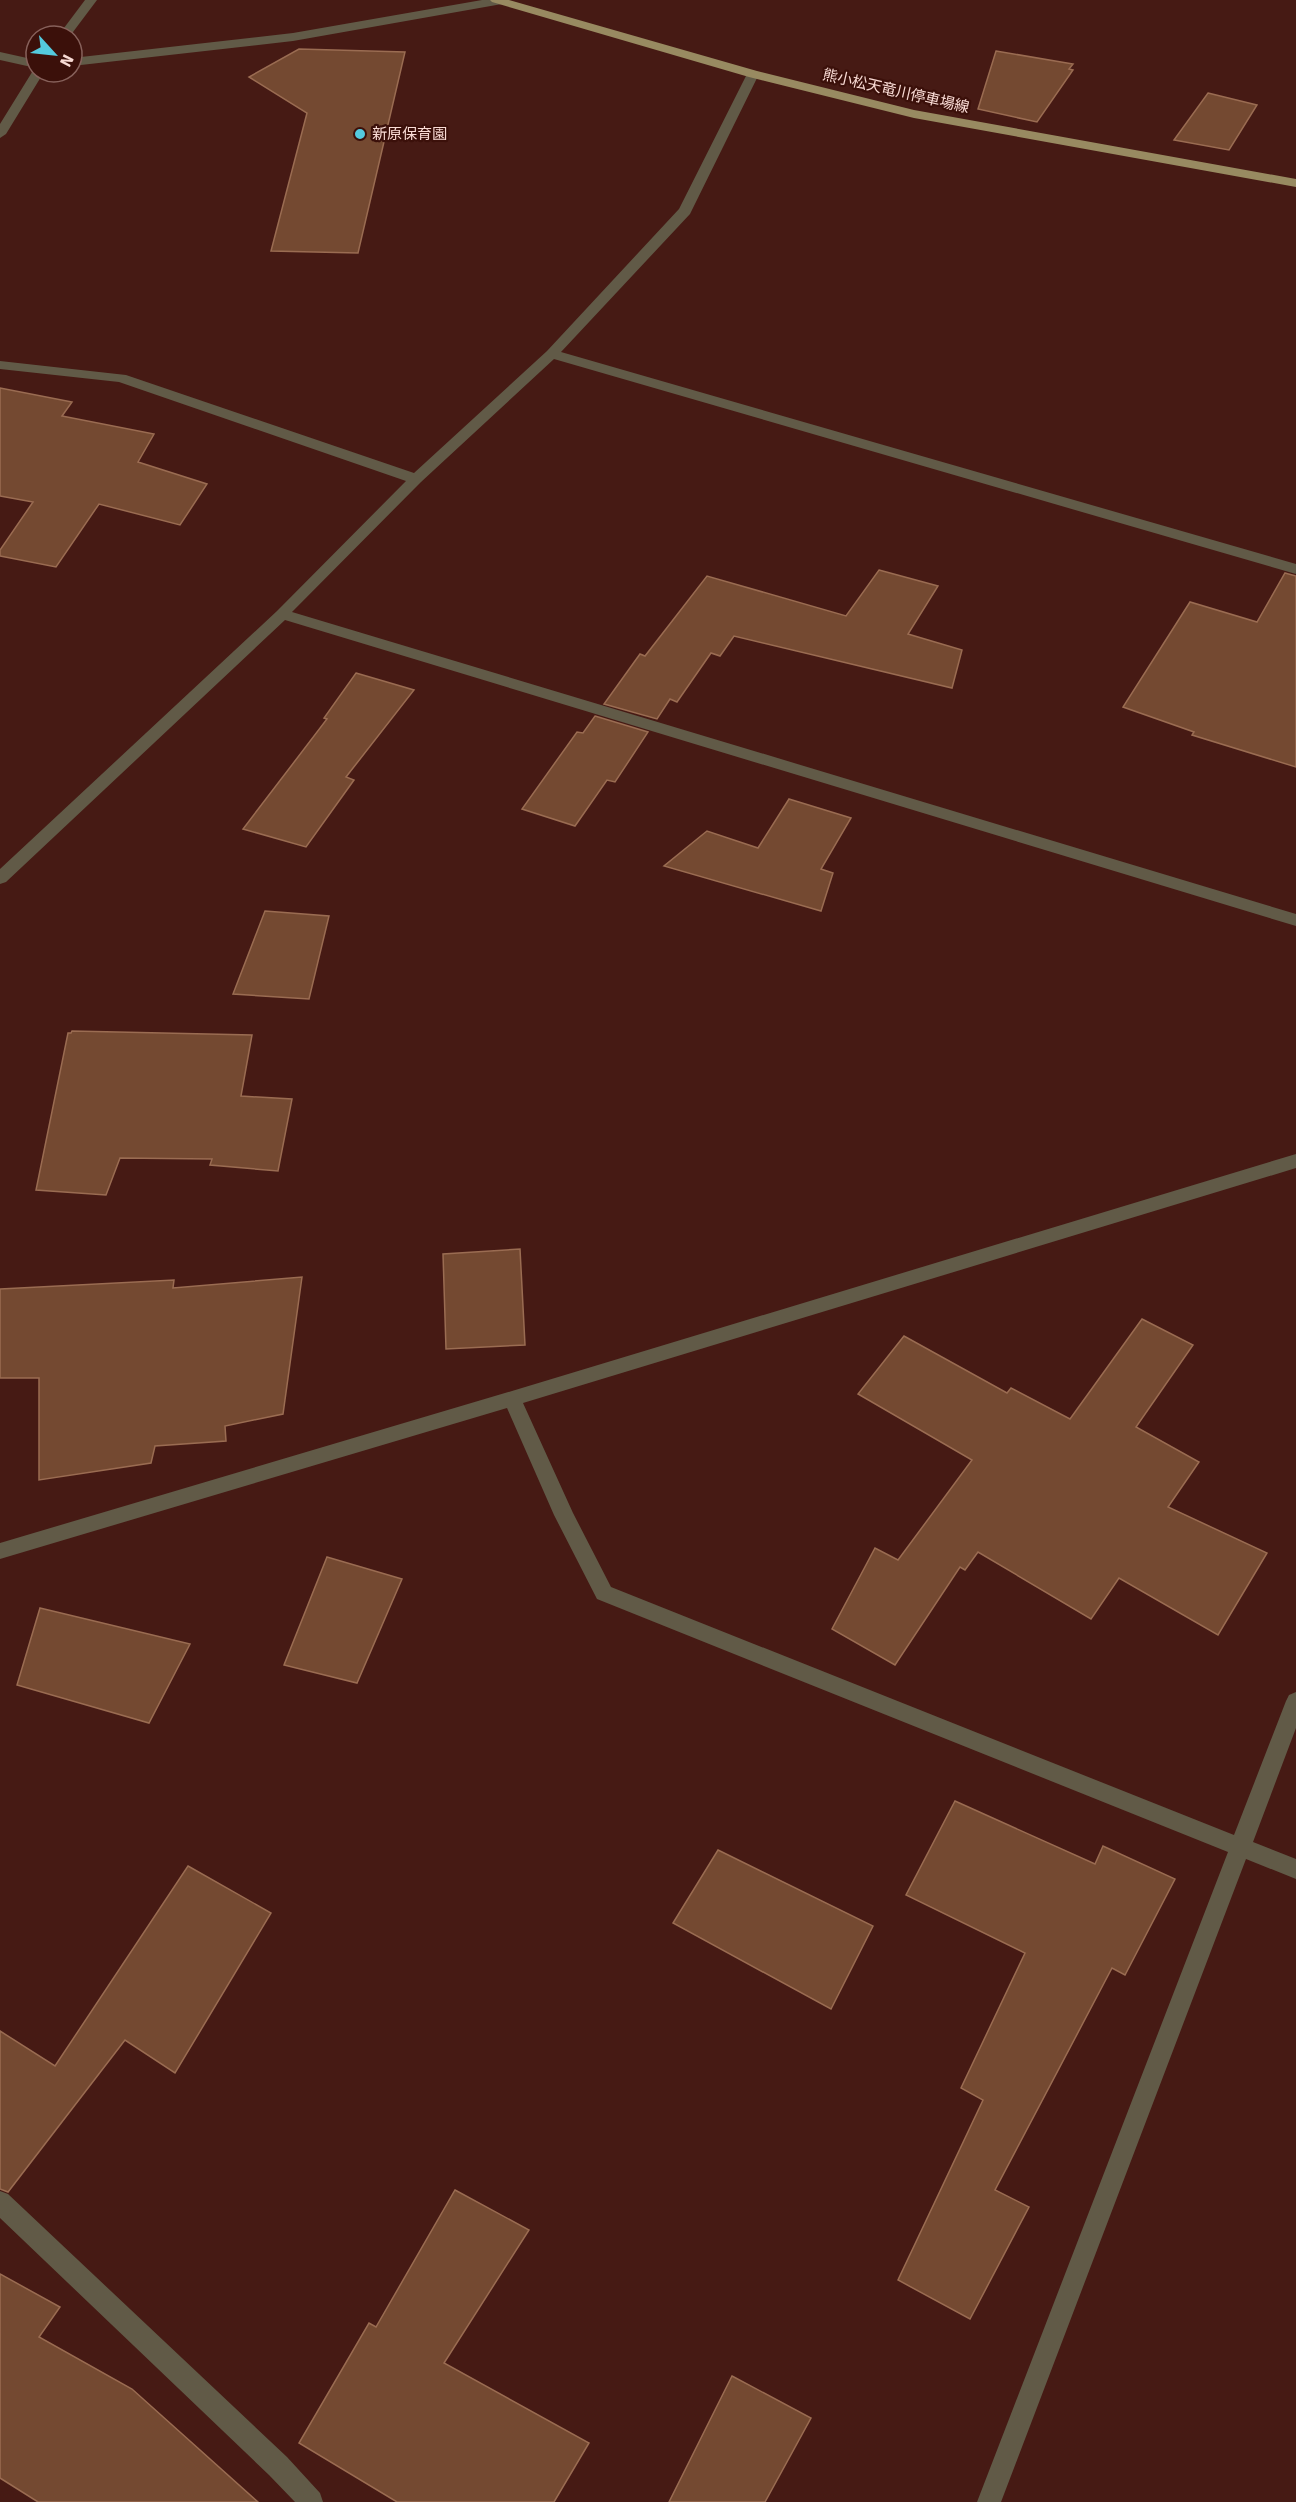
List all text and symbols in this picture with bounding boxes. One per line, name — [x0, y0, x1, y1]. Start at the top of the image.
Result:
north arrow — [24, 24, 84, 84]
text: N — [55, 51, 78, 70]
street label: 熊小松天竜川停車場線 — [821, 65, 971, 117]
place label: 新原保育園 — [372, 125, 447, 143]
marker: 新原保育園 — [353, 127, 367, 141]

